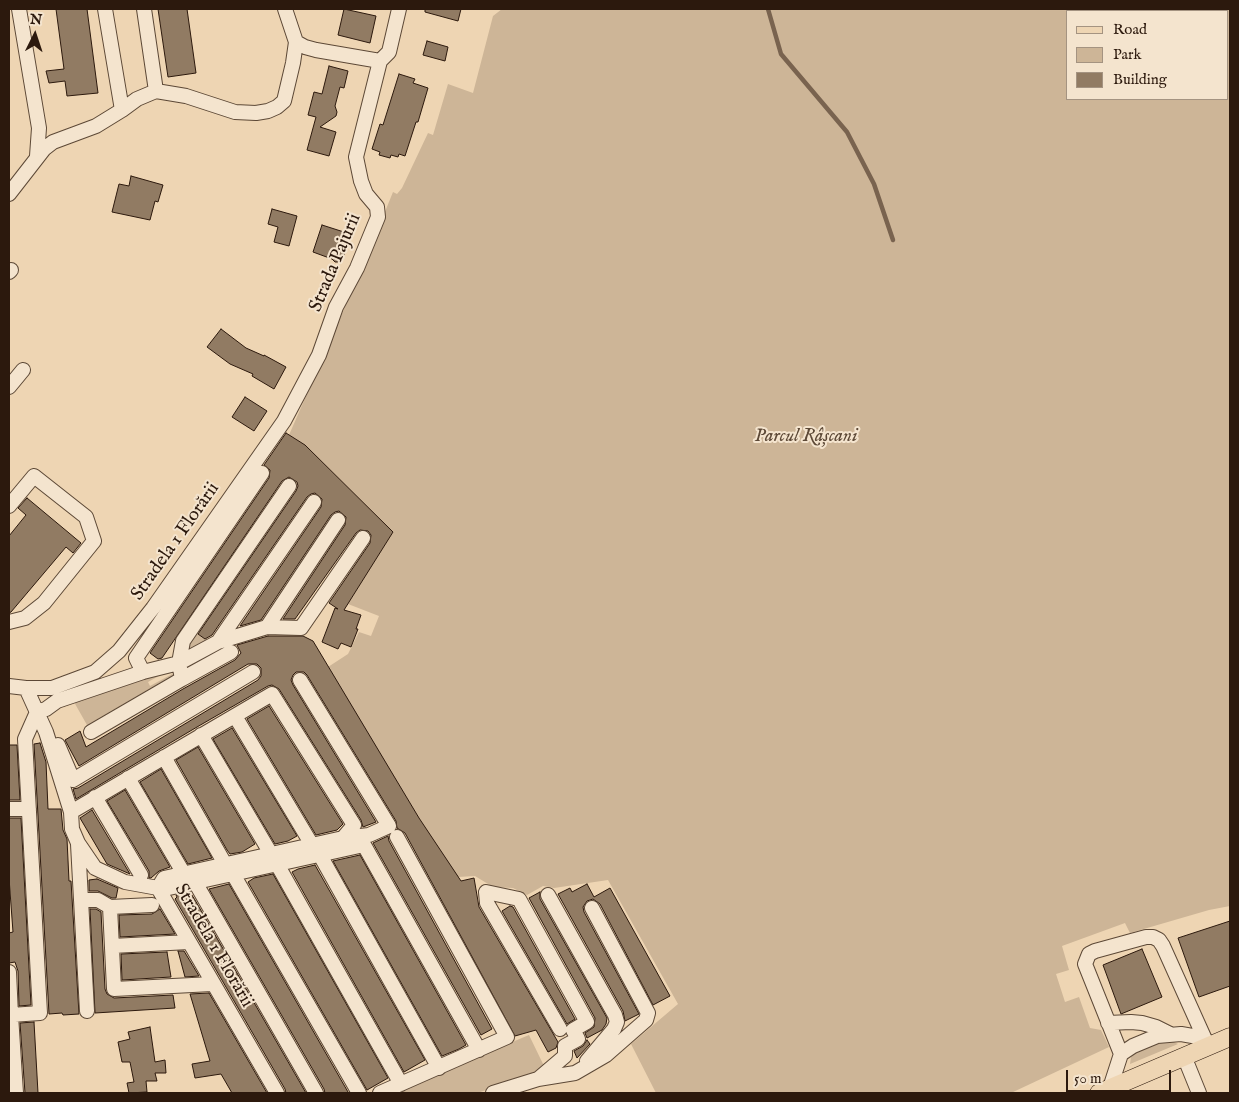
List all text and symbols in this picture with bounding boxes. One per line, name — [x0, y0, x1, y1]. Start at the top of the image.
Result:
north arrow — [10, 10, 60, 60]
legend — [1066, 10, 1229, 100]
text: N — [29, 11, 43, 29]
text: Road — [1113, 20, 1147, 39]
text: Park — [1113, 45, 1142, 64]
text: Building — [1113, 70, 1167, 89]
street label: Strada Pajurii — [305, 210, 367, 316]
park label: Parcul Râșcani — [755, 426, 857, 448]
street label: Stradela 1 Florării — [127, 479, 225, 605]
street label: Stradela 1 Florării — [168, 880, 258, 1012]
scale bar — [1069, 1060, 1174, 1092]
text: 50 m — [1074, 1069, 1102, 1088]

